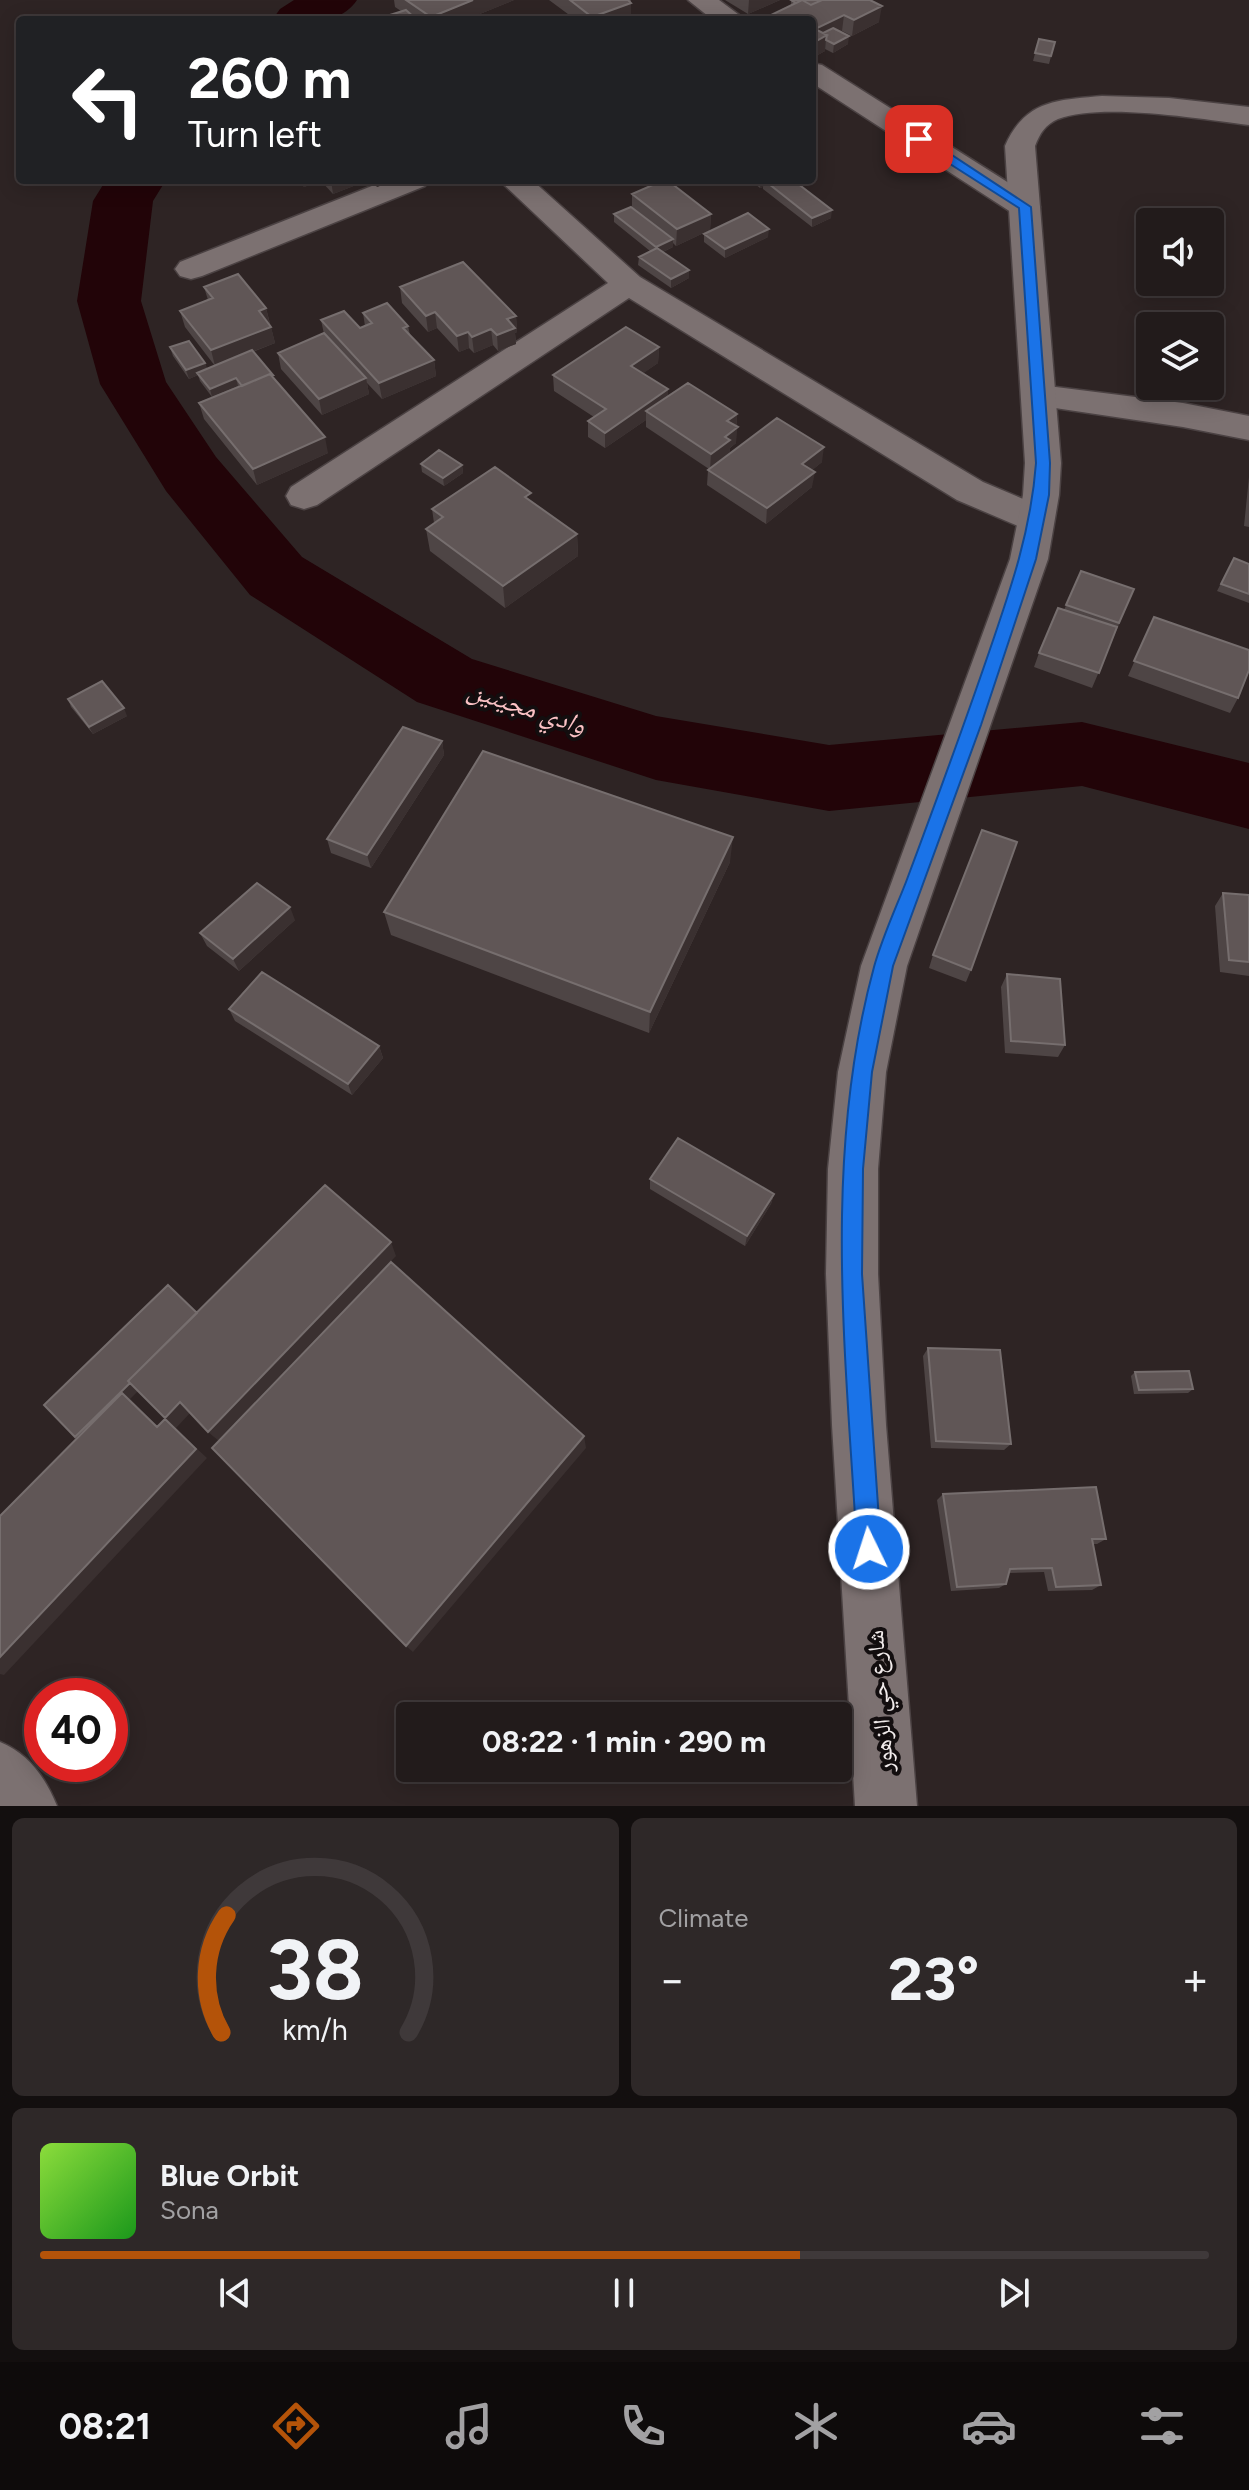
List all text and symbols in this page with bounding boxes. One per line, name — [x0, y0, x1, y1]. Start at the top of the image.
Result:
text: 260 m — [188, 45, 351, 112]
icon: left — [56, 48, 160, 152]
pin — [885, 105, 953, 173]
text: Turn left — [188, 113, 322, 156]
icon: arrive — [897, 117, 941, 161]
map controls — [1136, 208, 1224, 400]
button: sound — [1136, 208, 1224, 296]
button: layers — [1136, 312, 1224, 400]
water label: وادي مجينين — [462, 673, 590, 745]
position arrow — [827, 1507, 911, 1591]
street label: شارع حي الزهور — [860, 1629, 904, 1774]
speed limit sign: 40 — [24, 1678, 128, 1782]
text: 08:22 · 1 min · 290 m — [482, 1723, 766, 1760]
text: Climate — [659, 1902, 748, 1934]
text: 38 — [267, 1920, 364, 2020]
text: 23° — [888, 1943, 979, 2015]
text: − — [659, 1953, 686, 2006]
text: + — [1182, 1953, 1209, 2006]
text: km/h — [283, 2013, 348, 2047]
text: Blue Orbit — [160, 2157, 299, 2194]
text: Sona — [160, 2194, 219, 2226]
icon: previous — [213, 2271, 257, 2315]
icon: pause — [602, 2271, 646, 2315]
icon: next — [992, 2271, 1036, 2315]
icon: directions — [268, 2398, 324, 2454]
icon: music — [441, 2398, 497, 2454]
icon: phone — [615, 2398, 671, 2454]
icon: climate — [788, 2398, 844, 2454]
icon: car — [961, 2398, 1017, 2454]
icon: filters — [1134, 2398, 1190, 2454]
text: 08:21 — [59, 2405, 151, 2448]

